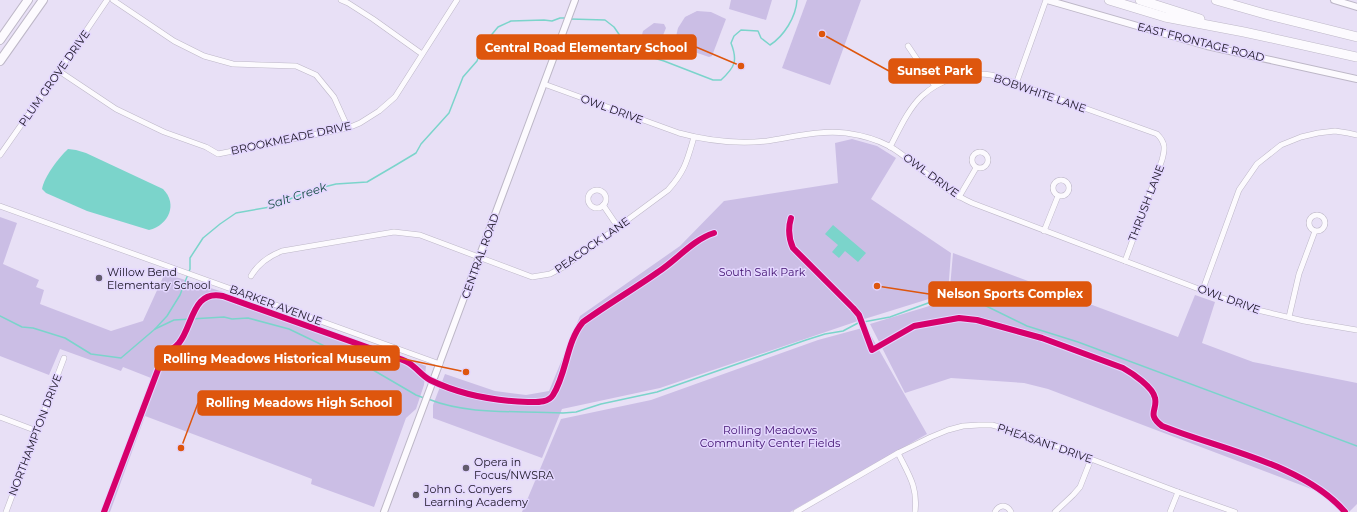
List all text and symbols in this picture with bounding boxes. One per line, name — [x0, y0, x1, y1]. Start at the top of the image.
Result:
street label: EAST FRONTAGE ROAD — [1136, 19, 1266, 65]
street label: PLUM GROVE DRIVE — [15, 27, 93, 129]
callout: Central Road Elementary School — [477, 35, 696, 59]
text: Central Road Elementary School — [485, 40, 687, 55]
callout: Sunset Park — [889, 59, 981, 83]
text: Sunset Park — [897, 63, 973, 78]
street label: BOBWHITE LANE — [992, 71, 1088, 115]
street label: OWL DRIVE — [579, 91, 645, 127]
street label: BROOKMEADE DRIVE — [230, 118, 352, 158]
street label: OWL DRIVE — [900, 150, 962, 200]
street label: THRUSH LANE — [1125, 163, 1167, 243]
water label: Salt Creek — [265, 179, 329, 212]
street label: CENTRAL ROAD — [458, 211, 502, 301]
street label: PEACOCK LANE — [552, 214, 632, 276]
place label: Willow Bend Elementary School — [107, 265, 211, 292]
park label: South Salk Park — [719, 265, 806, 279]
marker: Willow Bend Elementary School — [94, 273, 104, 283]
street label: OWL DRIVE — [1196, 281, 1262, 317]
street label: BARKER AVENUE — [228, 282, 324, 328]
callout: Nelson Sports Complex — [929, 282, 1091, 306]
text: Nelson Sports Complex — [937, 286, 1084, 301]
callout: Rolling Meadows Historical Museum — [155, 346, 399, 370]
text: Rolling Meadows Historical Museum — [163, 351, 391, 366]
street label: NORTHAMPTON DRIVE — [5, 372, 65, 498]
callout: Rolling Meadows High School — [198, 391, 401, 415]
text: Rolling Meadows High School — [206, 395, 392, 410]
street label: PHEASANT DRIVE — [996, 420, 1094, 466]
park label: Rolling Meadows Community Center Fields — [700, 423, 841, 450]
place label: Opera in Focus/NWSRA — [474, 455, 554, 482]
marker: Opera in Focus/NWSRA — [461, 463, 471, 473]
place label: John G. Conyers Learning Academy — [423, 482, 528, 509]
marker: John G. Conyers Learning Academy — [411, 490, 421, 500]

